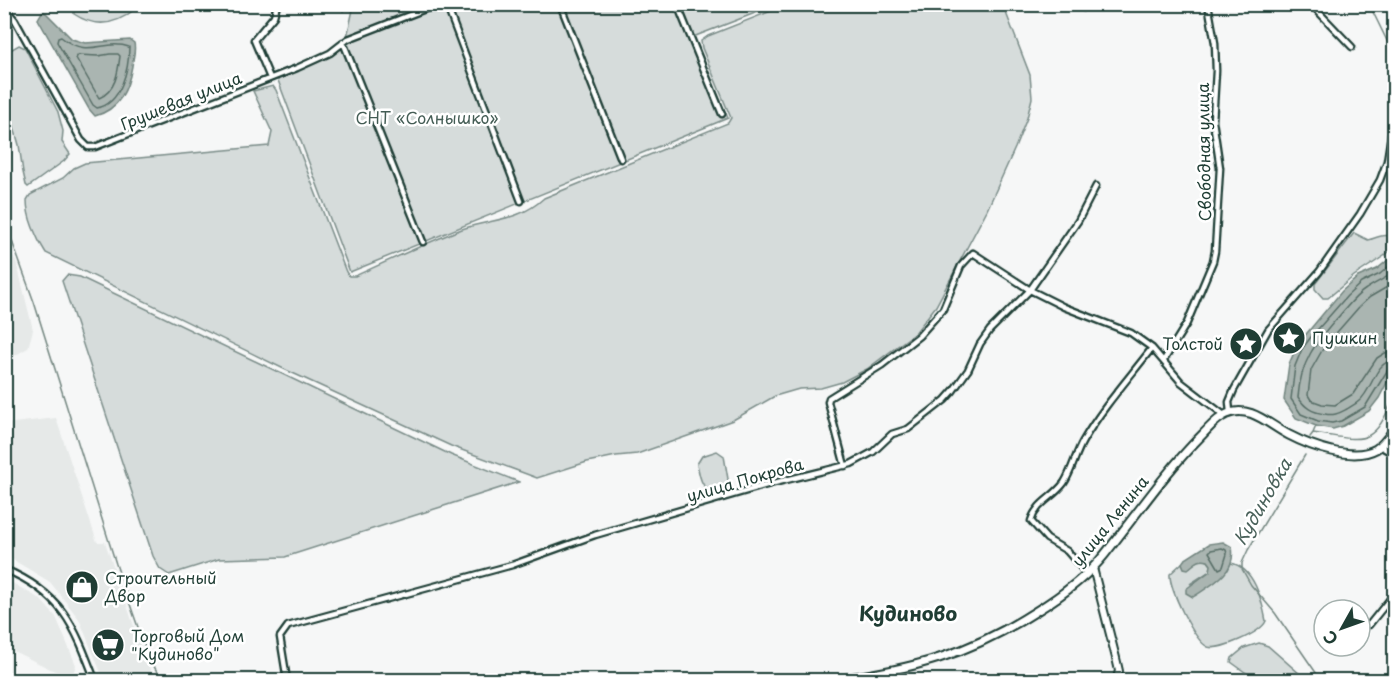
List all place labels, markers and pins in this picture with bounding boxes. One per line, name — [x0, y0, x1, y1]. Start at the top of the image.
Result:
place icon: Пушкин — [1271, 320, 1307, 356]
place label: Пушкин — [1312, 325, 1377, 349]
place icon: Толстой — [1228, 326, 1264, 362]
place label: Толстой — [1162, 331, 1223, 355]
place label: Строительный Двор — [104, 565, 217, 607]
shop icon: Строительный Двор — [64, 569, 100, 605]
place label: Торговый Дом "Кудиново" — [131, 623, 244, 665]
supermarket icon: Торговый Дом "Кудиново" — [90, 627, 126, 663]

